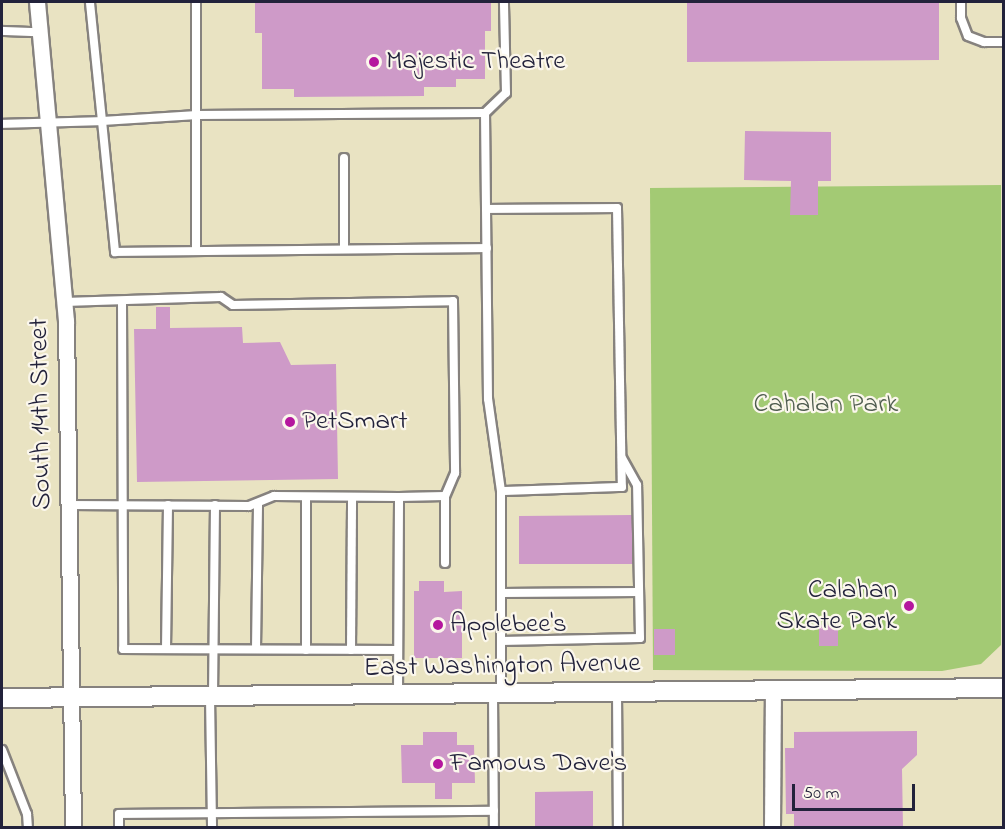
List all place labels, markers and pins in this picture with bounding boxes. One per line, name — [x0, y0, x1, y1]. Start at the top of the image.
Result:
place label: Majestic Theatre — [386, 46, 565, 78]
marker: Majestic Theatre — [367, 55, 381, 69]
place label: PetSmart — [302, 406, 407, 438]
marker: PetSmart — [283, 415, 297, 429]
place label: Calahan Skate Park — [777, 574, 897, 637]
marker: Calahan Skate Park — [902, 599, 916, 613]
place label: Applebee's — [450, 609, 567, 641]
marker: Applebee's — [431, 618, 445, 632]
place label: Famous Dave's — [450, 748, 627, 780]
marker: Famous Dave's — [431, 757, 445, 771]

